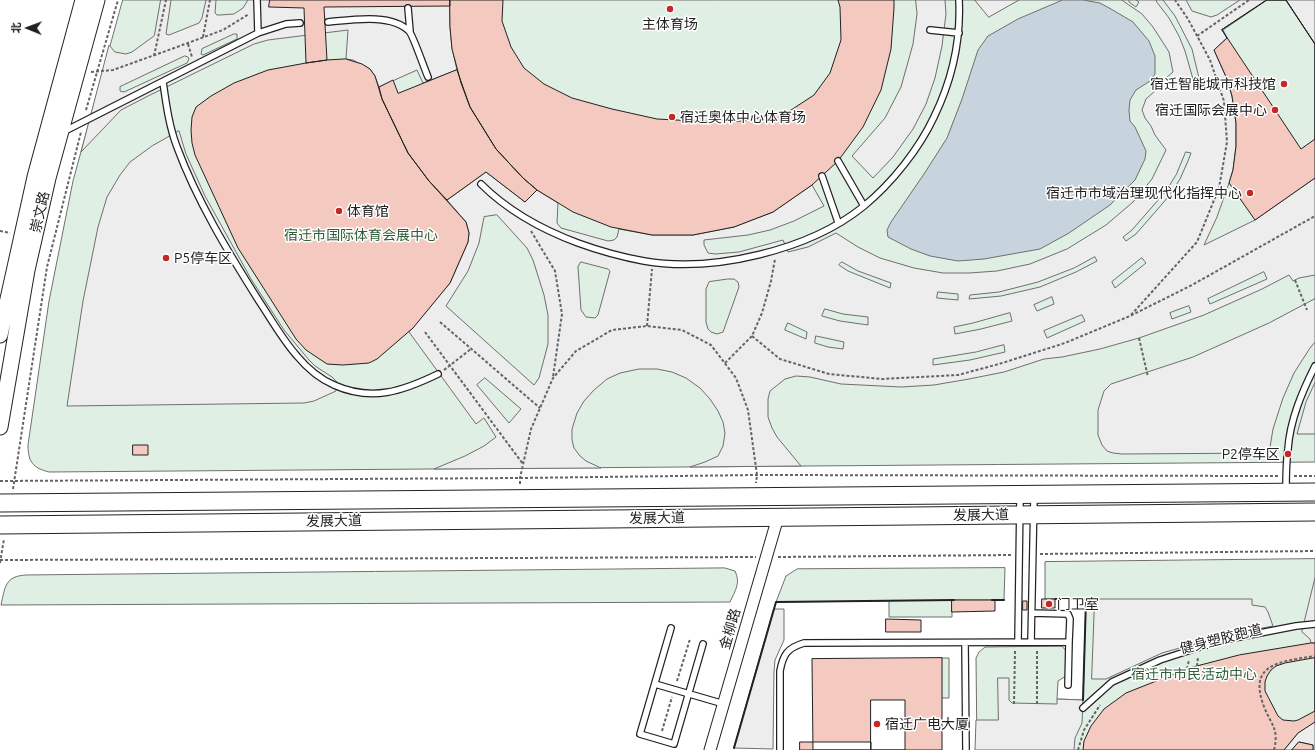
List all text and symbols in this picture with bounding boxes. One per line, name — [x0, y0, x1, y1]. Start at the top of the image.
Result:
marker: 主体育场 — [665, 4, 675, 14]
north arrow — [8, 8, 48, 48]
place label: 主体育场 — [642, 16, 698, 32]
text: 北 — [10, 22, 22, 33]
place label: 宿迁智能城市科技馆 — [1150, 76, 1276, 92]
marker: 宿迁智能城市科技馆 — [1279, 79, 1289, 89]
place label: 宿迁国际会展中心 — [1155, 102, 1267, 118]
marker: 宿迁国际会展中心 — [1270, 105, 1280, 115]
place label: 宿迁奥体中心体育场 — [680, 109, 806, 125]
marker: 宿迁奥体中心体育场 — [667, 112, 677, 122]
place label: 宿迁市市域治理现代化指挥中心 — [1046, 185, 1242, 201]
marker: 宿迁市市域治理现代化指挥中心 — [1245, 188, 1255, 198]
street label: 崇文路 — [27, 190, 53, 234]
place label: 体育馆 — [347, 203, 389, 219]
marker: 体育馆 — [334, 206, 344, 216]
park label: 宿迁市国际体育会展中心 — [284, 227, 438, 243]
place label: P5停车区 — [174, 250, 232, 266]
marker: P5停车区 — [161, 253, 171, 263]
place label: P2停车区 — [1222, 446, 1280, 462]
marker: P2停车区 — [1283, 449, 1293, 459]
street label: 发展大道 — [953, 506, 1009, 524]
street label: 发展大道 — [629, 509, 685, 527]
street label: 发展大道 — [306, 512, 362, 530]
place label: 门卫室 — [1057, 596, 1099, 612]
marker: 门卫室 — [1044, 599, 1054, 609]
street label: 金柳路 — [716, 606, 744, 652]
street label: 健身塑胶跑道 — [1178, 621, 1264, 657]
park label: 宿迁市市民活动中心 — [1131, 666, 1257, 682]
place label: 宿迁广电大厦 — [885, 716, 969, 732]
marker: 宿迁广电大厦 — [872, 719, 882, 729]

